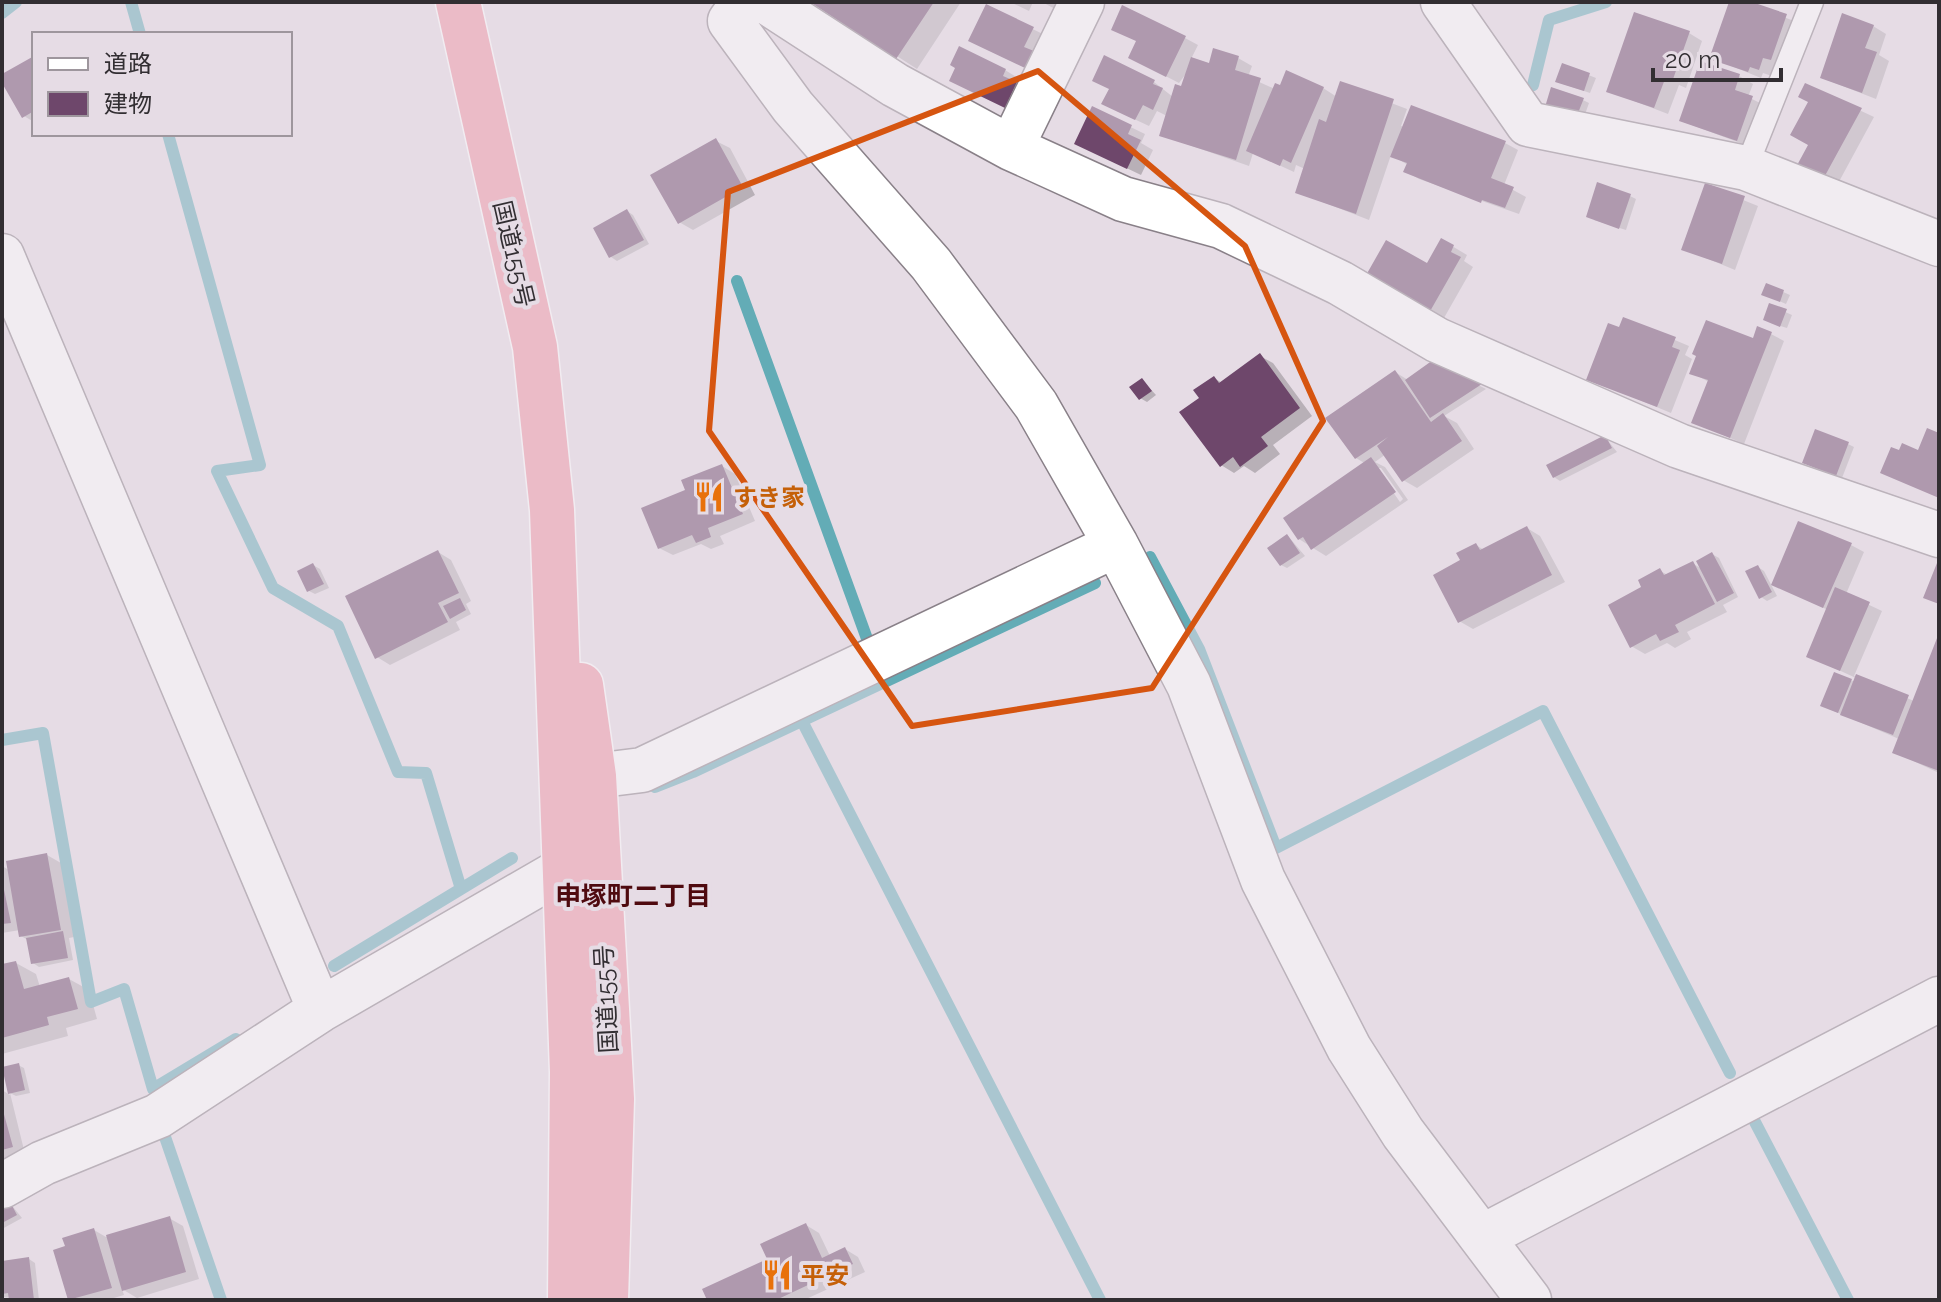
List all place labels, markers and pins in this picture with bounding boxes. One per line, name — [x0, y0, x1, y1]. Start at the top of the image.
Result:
restaurant icon: すき家 — [692, 480, 726, 514]
place label: すき家 — [733, 483, 805, 512]
restaurant icon: 平安 — [760, 1258, 794, 1292]
place label: 平安 — [801, 1261, 849, 1290]

